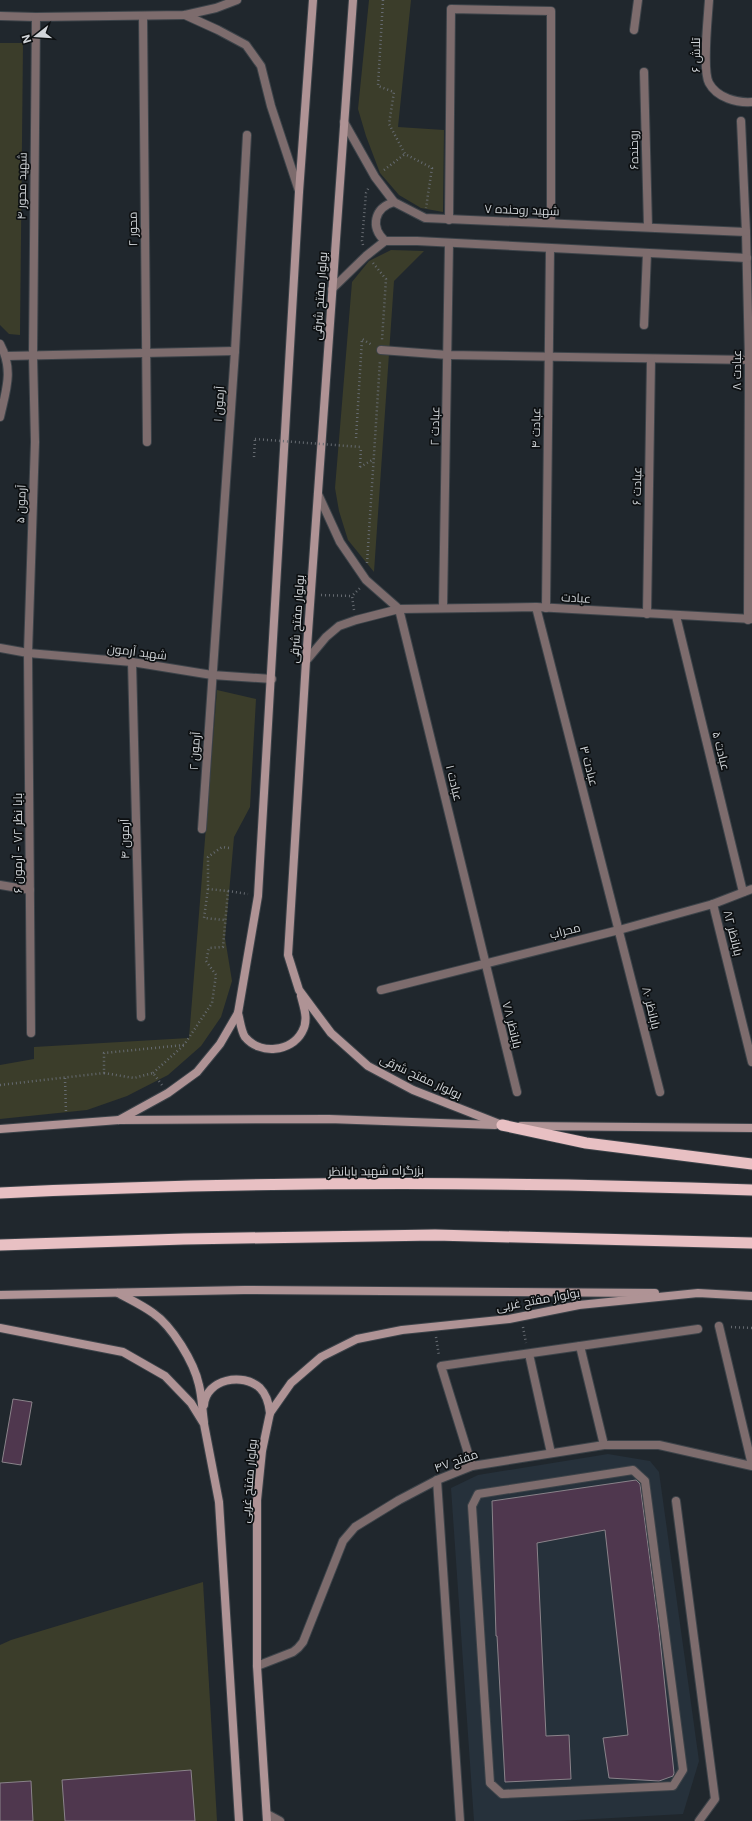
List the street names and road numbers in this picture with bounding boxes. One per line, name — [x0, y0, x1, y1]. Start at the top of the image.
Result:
street label: تلاش ۶ — [688, 37, 703, 72]
street label: روحنده۶ — [626, 130, 641, 170]
street label: شهید محور ۴ — [13, 152, 30, 220]
street label: شهید روحنده ۷ — [484, 201, 560, 218]
street label: محور ۲ — [125, 212, 140, 247]
street label: بولوار مفتح شرقی — [309, 251, 331, 341]
street label: عبادت ۸ — [729, 350, 744, 390]
street label: آرمون ۱ — [210, 385, 227, 423]
street label: عبادت ۲ — [427, 406, 442, 446]
street label: عبادت ۴ — [528, 407, 543, 449]
street label: عبادت ۶ — [629, 467, 644, 505]
street label: آرمون ۵ — [12, 483, 29, 524]
street label: بولوار مفتح شرقی — [286, 574, 308, 664]
street label: عبادت — [561, 589, 591, 606]
street label: شهید آرمون — [106, 640, 168, 663]
street label: آرمون ۲ — [186, 730, 203, 771]
street label: عبادت ۵ — [709, 730, 734, 772]
street label: عبادت ۳ — [577, 744, 602, 788]
street label: عبادت ۱ — [443, 763, 466, 802]
street label: بابا نظر ۷۲ - آرمون ۶ — [10, 793, 25, 893]
street label: آرمون ۴ — [117, 818, 132, 859]
street label: بابانظر ۸۲ — [721, 909, 746, 957]
street label: محراب — [548, 919, 582, 942]
street label: بابانظر ۸۰ — [639, 985, 664, 1031]
street label: بابانظر ۷۸ — [499, 1000, 526, 1050]
street label: بولوار مفتح شرقی — [377, 1051, 465, 1103]
street label: بزرگراه شهید بابانظر — [327, 1162, 424, 1179]
street label: بولوار مفتح غربی — [495, 1285, 581, 1315]
street label: بولوار مفتح غربی — [237, 1438, 261, 1524]
street label: مفتح ۴۷ — [432, 1446, 480, 1476]

